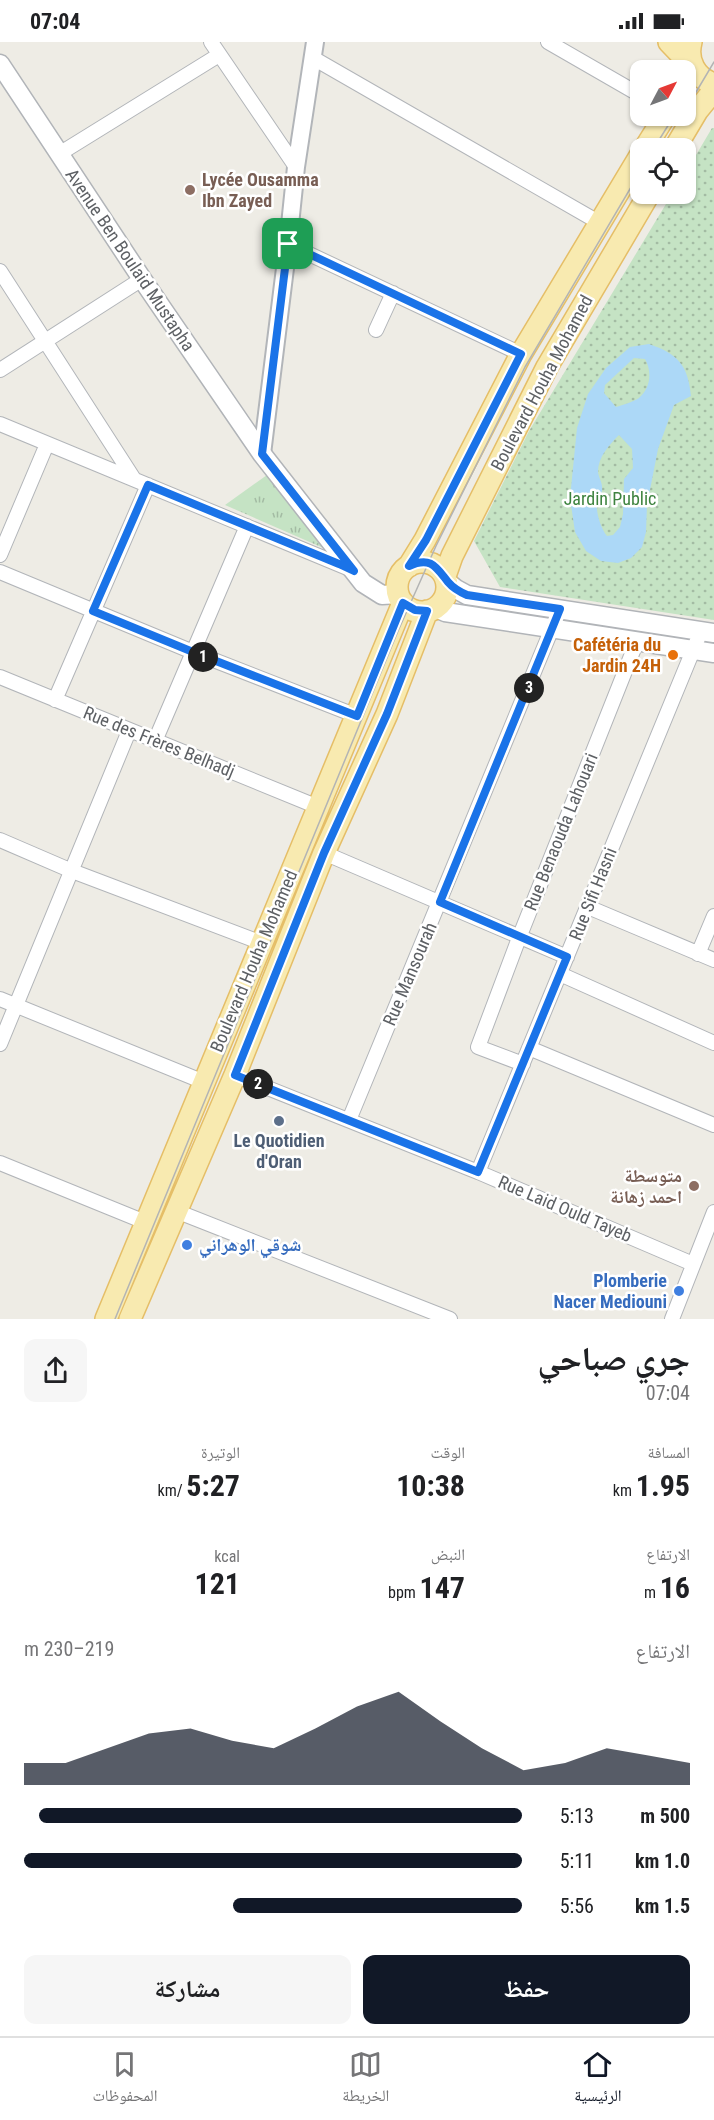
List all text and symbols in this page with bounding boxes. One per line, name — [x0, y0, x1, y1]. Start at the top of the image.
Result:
text: 07:04 — [30, 9, 81, 34]
north arrow — [630, 60, 696, 126]
map controls — [630, 60, 696, 204]
button: locate — [630, 138, 696, 204]
street label: Avenue Ben Boulaid Mustapha — [62, 165, 199, 355]
place label: Lycée Ousamma Ibn Zayed — [202, 169, 319, 211]
marker: Lycée Ousamma Ibn Zayed — [183, 183, 197, 197]
pin — [262, 218, 313, 269]
icon: arrive — [271, 227, 304, 260]
street label: Boulevard Houha Mohamed — [486, 291, 597, 474]
park label: Jardin Public — [564, 488, 656, 509]
place label: Cafétéria du Jardin 24H — [573, 634, 661, 676]
pin: 1 — [188, 642, 218, 672]
text: 1 — [199, 647, 207, 666]
marker: Cafétéria du Jardin 24H — [666, 648, 680, 662]
pin: 3 — [514, 673, 544, 703]
text: 3 — [525, 678, 533, 697]
street label: Rue des Frères Belhadj — [80, 702, 238, 782]
street label: Rue Benaouda Lahouari — [519, 750, 602, 913]
street label: Rue Sifi Hasni — [564, 844, 621, 943]
street label: Boulevard Houha Mohamed — [206, 867, 301, 1055]
street label: Rue Mansourah — [378, 919, 441, 1029]
pin: 2 — [243, 1069, 273, 1099]
text: 2 — [254, 1074, 262, 1093]
marker: Le Quotidien d'Oran — [272, 1114, 286, 1128]
place label: Le Quotidien d'Oran — [233, 1130, 325, 1172]
place label: متوسطة احمد زهانة — [610, 1165, 682, 1207]
street label: Rue Laid Ould Tayeb — [495, 1171, 635, 1246]
marker: متوسطة احمد زهانة — [687, 1179, 701, 1193]
place label: شوقي الوهراني — [199, 1234, 301, 1259]
marker: شوقي الوهراني — [180, 1238, 194, 1252]
place label: Plomberie Nacer Mediouni — [554, 1270, 667, 1312]
marker: Plomberie Nacer Mediouni — [672, 1284, 686, 1298]
button: share — [24, 1339, 87, 1402]
text: جري صباحي — [537, 1339, 690, 1378]
text: 07:04 — [646, 1381, 690, 1405]
text: الوتيرة — [201, 1443, 240, 1462]
text: الوقت — [431, 1443, 465, 1462]
text: المسافة — [648, 1443, 690, 1462]
text: 5:27 — [186, 1468, 240, 1503]
text: 10:38 — [396, 1468, 465, 1503]
text: 1.95 — [636, 1468, 690, 1503]
text: /km — [157, 1481, 186, 1500]
text: km — [613, 1481, 636, 1500]
text: النبض — [431, 1545, 465, 1564]
text: الارتفاع — [646, 1545, 690, 1564]
text: kcal — [214, 1547, 240, 1566]
text: 121 — [195, 1566, 240, 1601]
text: 147 — [420, 1570, 465, 1605]
text: 16 — [660, 1570, 690, 1605]
text: bpm — [388, 1583, 420, 1602]
text: m — [644, 1583, 660, 1602]
text: 219–230 m — [24, 1637, 114, 1661]
text: الارتفاع — [635, 1639, 690, 1663]
text: 5:13 — [560, 1804, 594, 1828]
text: 500 m — [640, 1804, 690, 1828]
text: 5:11 — [560, 1849, 594, 1873]
text: 1.0 km — [635, 1849, 690, 1873]
text: 5:56 — [560, 1894, 594, 1918]
text: 1.5 km — [635, 1894, 690, 1918]
button: مشاركة — [24, 1955, 351, 2024]
button: حفظ — [363, 1955, 690, 2024]
tab: المحفوظات — [92, 2048, 158, 2111]
tab: الخريطة — [342, 2048, 389, 2111]
tab: الرئيسية — [574, 2048, 622, 2111]

